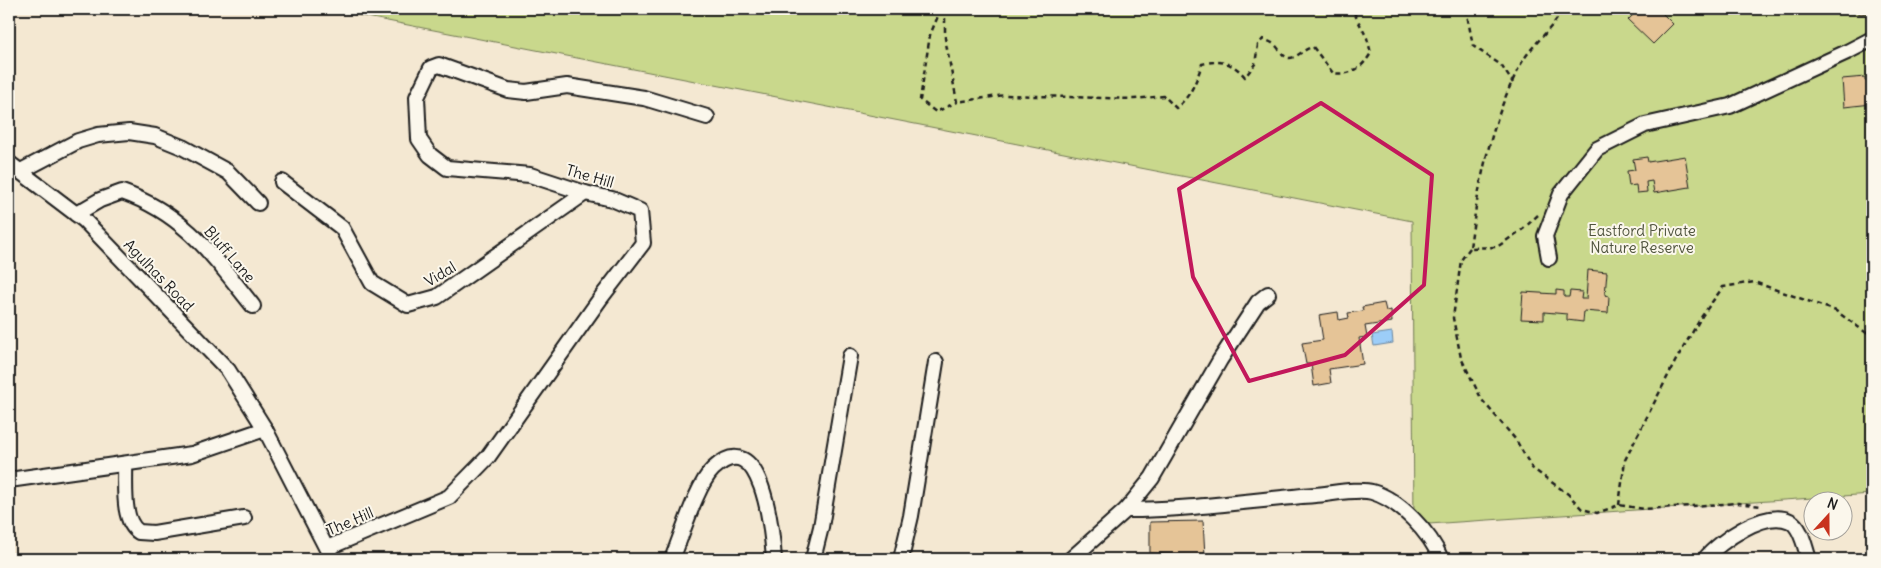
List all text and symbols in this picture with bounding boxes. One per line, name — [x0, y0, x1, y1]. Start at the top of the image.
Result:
street label: The Hill — [564, 160, 616, 192]
park label: Eastford Private Nature Reserve — [1588, 221, 1696, 257]
street label: Bluff Lane — [200, 222, 260, 286]
street label: Agulhas Road — [120, 235, 198, 315]
street label: Vidal — [421, 257, 459, 291]
north arrow — [1804, 490, 1854, 540]
text: N — [1825, 494, 1840, 514]
street label: The Hill — [324, 503, 376, 539]

